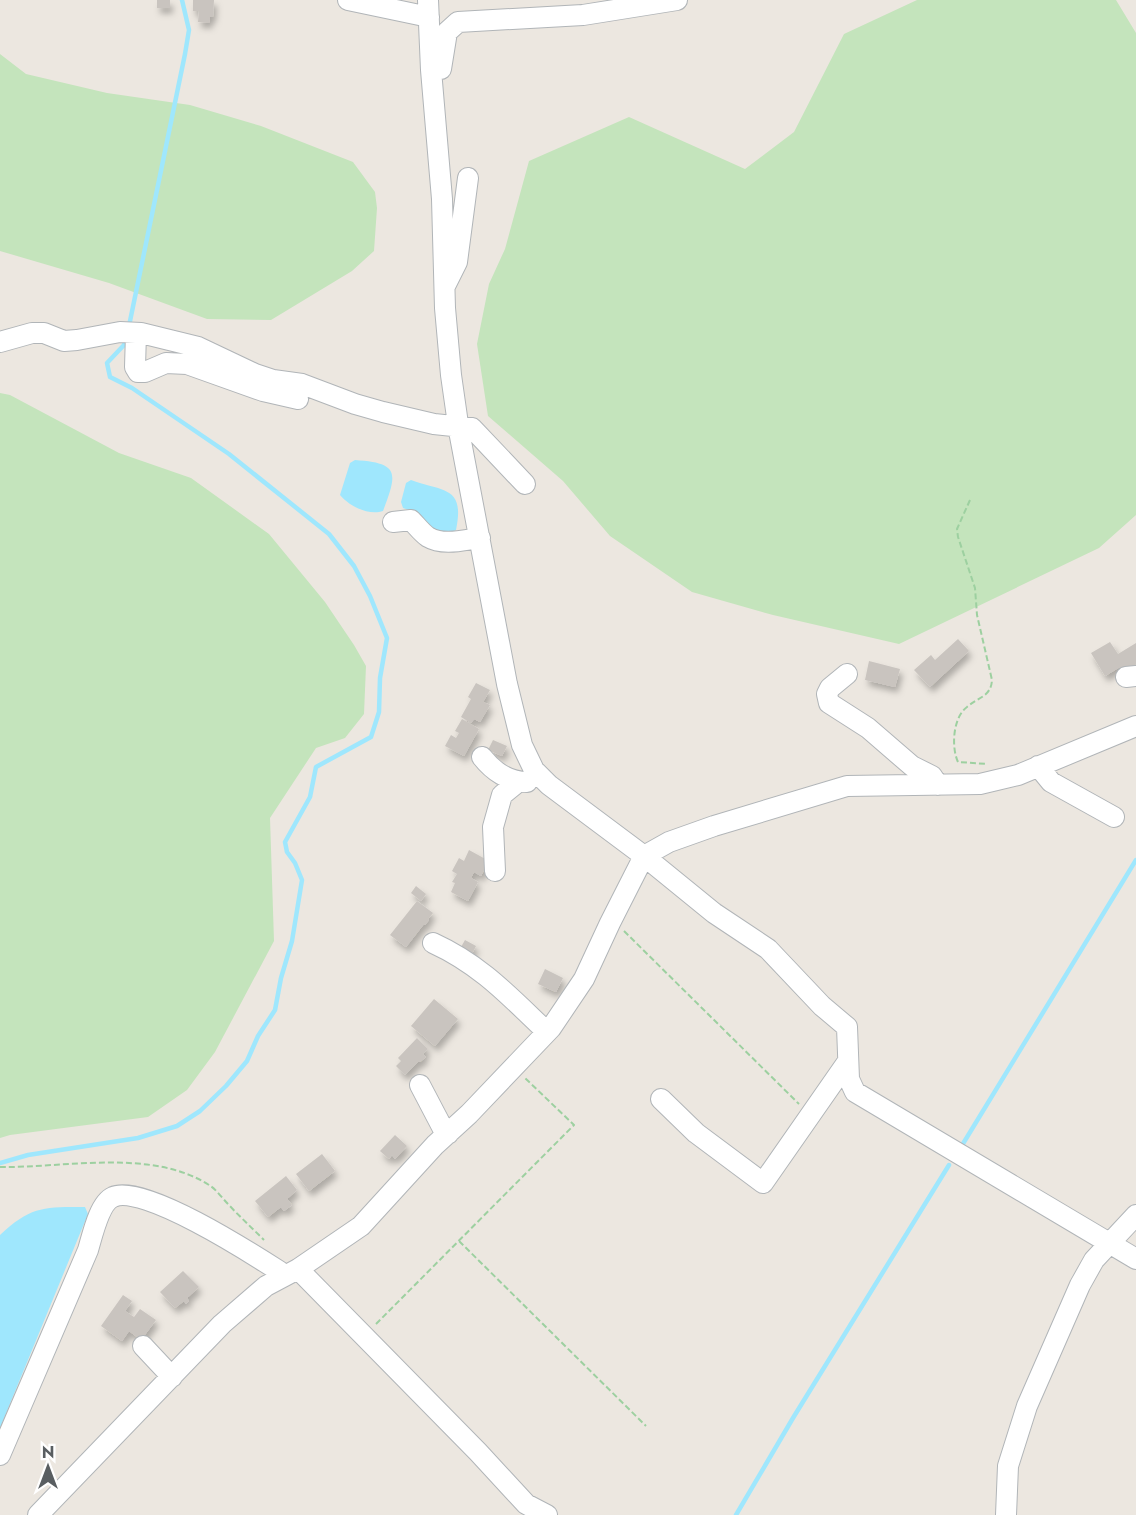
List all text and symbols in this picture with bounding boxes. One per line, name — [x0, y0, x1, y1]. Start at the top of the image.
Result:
north arrow — [18, 1437, 78, 1497]
text: N — [42, 1441, 54, 1464]

